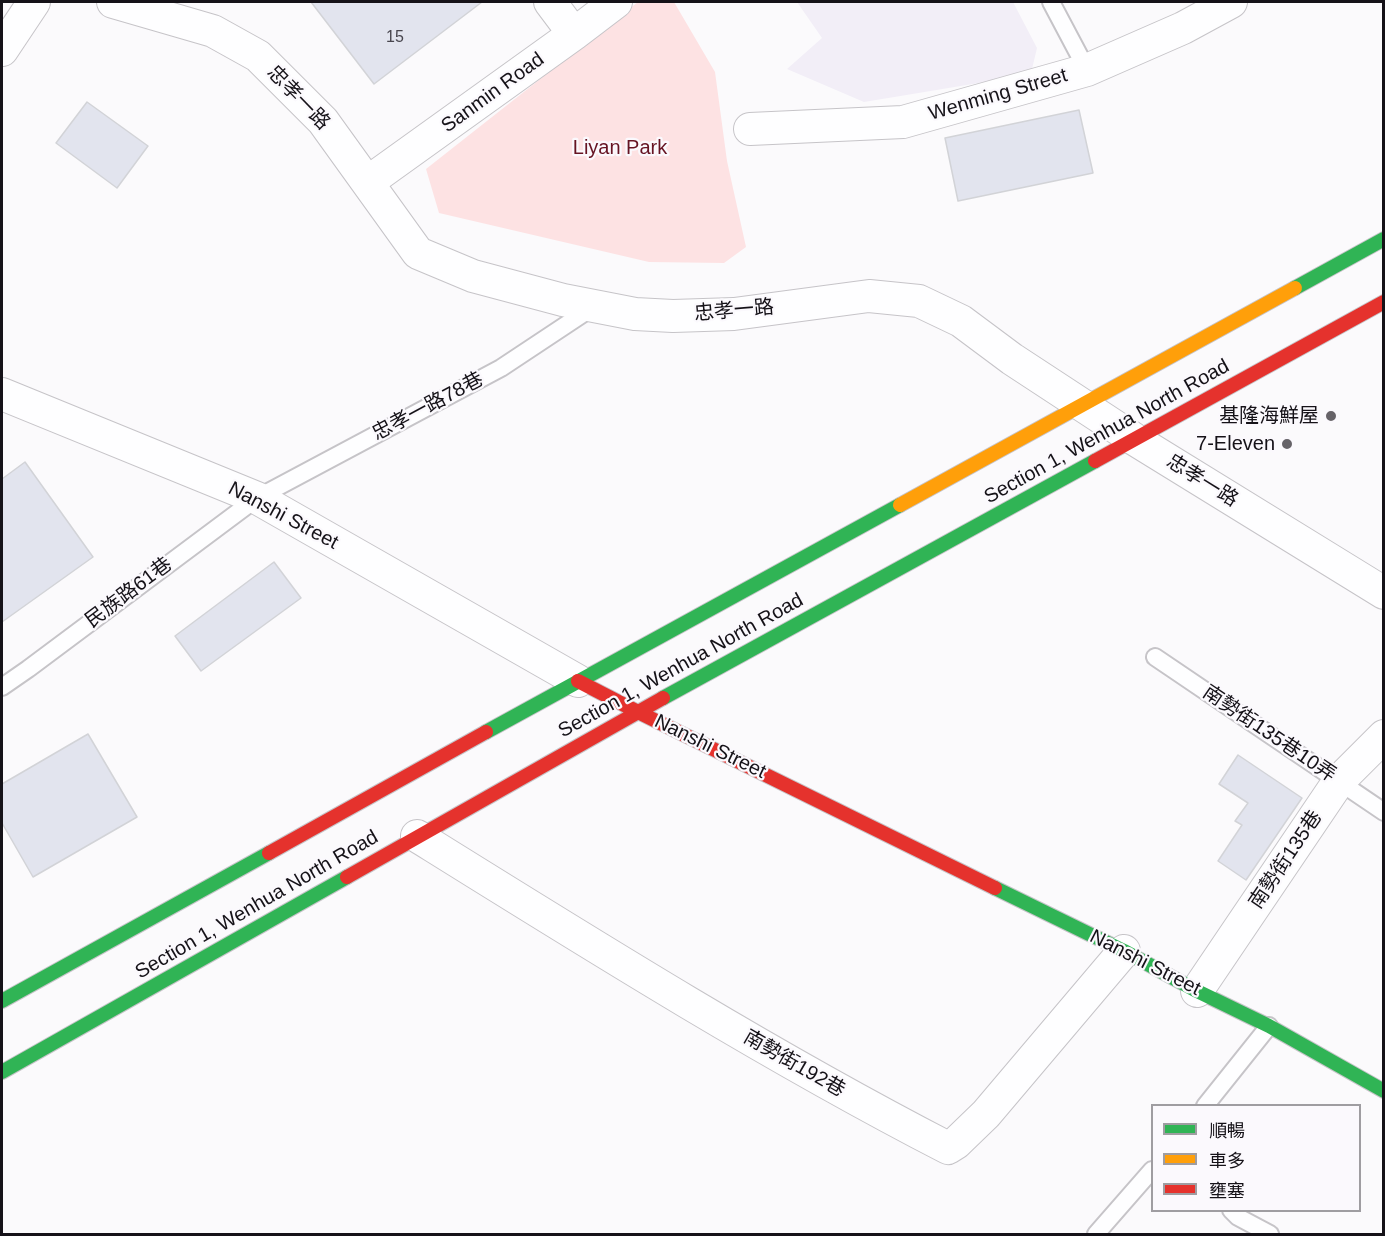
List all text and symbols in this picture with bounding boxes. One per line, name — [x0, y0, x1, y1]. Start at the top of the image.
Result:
house number: 15 — [386, 28, 404, 48]
street label: Sanmin Road — [437, 48, 549, 138]
street label: 忠孝一路 — [262, 61, 334, 135]
street label: Wenming Street — [926, 64, 1070, 126]
park label: Liyan Park — [573, 136, 667, 160]
street label: 忠孝一路 — [693, 296, 775, 326]
street label: Section 1, Wenhua North Road — [980, 354, 1234, 510]
street label: 忠孝一路78巷 — [368, 368, 488, 446]
place label: 基隆海鮮屋 — [1219, 404, 1319, 428]
marker: 基隆海鮮屋 — [1324, 409, 1338, 423]
place label: 7-Eleven — [1196, 432, 1275, 456]
marker: 7-Eleven — [1280, 437, 1294, 451]
street label: 忠孝一路 — [1162, 450, 1242, 512]
street label: Nanshi Street — [224, 477, 342, 555]
street label: 民族路61巷 — [81, 553, 177, 633]
street label: Section 1, Wenhua North Road — [554, 588, 808, 744]
street label: 南勢街135巷10弄 — [1198, 681, 1340, 787]
street label: Nanshi Street — [650, 710, 770, 784]
street label: 南勢街135巷 — [1244, 806, 1328, 914]
street label: Section 1, Wenhua North Road — [131, 825, 383, 985]
street label: Nanshi Street — [1086, 925, 1204, 1001]
street label: 南勢街192巷 — [739, 1025, 849, 1103]
legend — [1151, 1104, 1361, 1212]
text: 順暢 — [1209, 1121, 1245, 1141]
text: 車多 — [1209, 1151, 1245, 1171]
text: 壅塞 — [1209, 1181, 1245, 1201]

